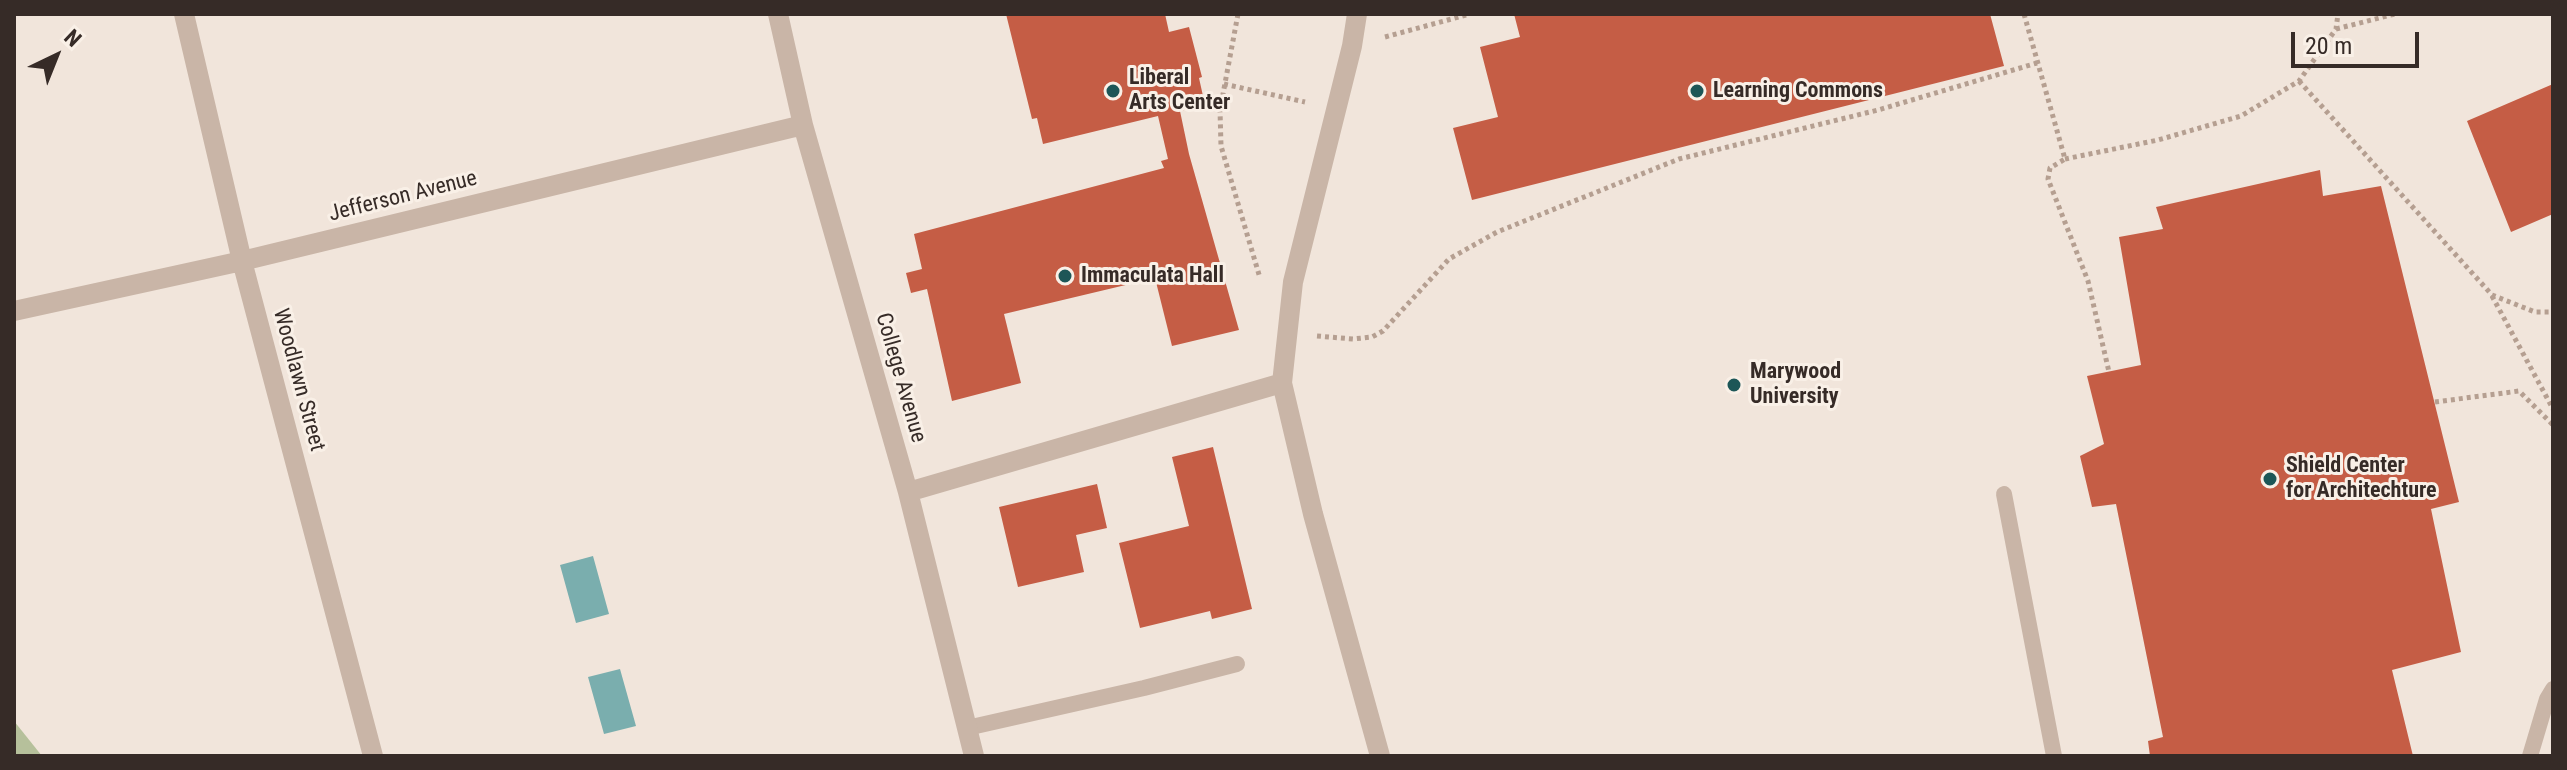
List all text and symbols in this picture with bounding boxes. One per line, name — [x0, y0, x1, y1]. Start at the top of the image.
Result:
north arrow — [16, 16, 96, 96]
scale bar — [2295, 16, 2423, 66]
text: N — [59, 24, 86, 52]
text: 20 m — [2305, 32, 2352, 60]
place label: Liberal Arts Center — [1129, 65, 1230, 116]
place label: Learning Commons — [1713, 78, 1883, 104]
marker: Liberal Arts Center — [1104, 82, 1122, 100]
marker: Learning Commons — [1688, 82, 1706, 100]
street label: Jefferson Avenue — [326, 166, 480, 228]
place label: Immaculata Hall — [1081, 263, 1224, 289]
marker: Immaculata Hall — [1056, 267, 1074, 285]
street label: Woodlawn Street — [266, 306, 330, 454]
street label: College Avenue — [869, 310, 931, 446]
place label: Marywood University — [1750, 359, 1841, 410]
marker: Marywood University — [1725, 376, 1743, 394]
place label: Shield Center for Architechture — [2286, 453, 2437, 504]
marker: Shield Center for Architechture — [2261, 470, 2279, 488]

